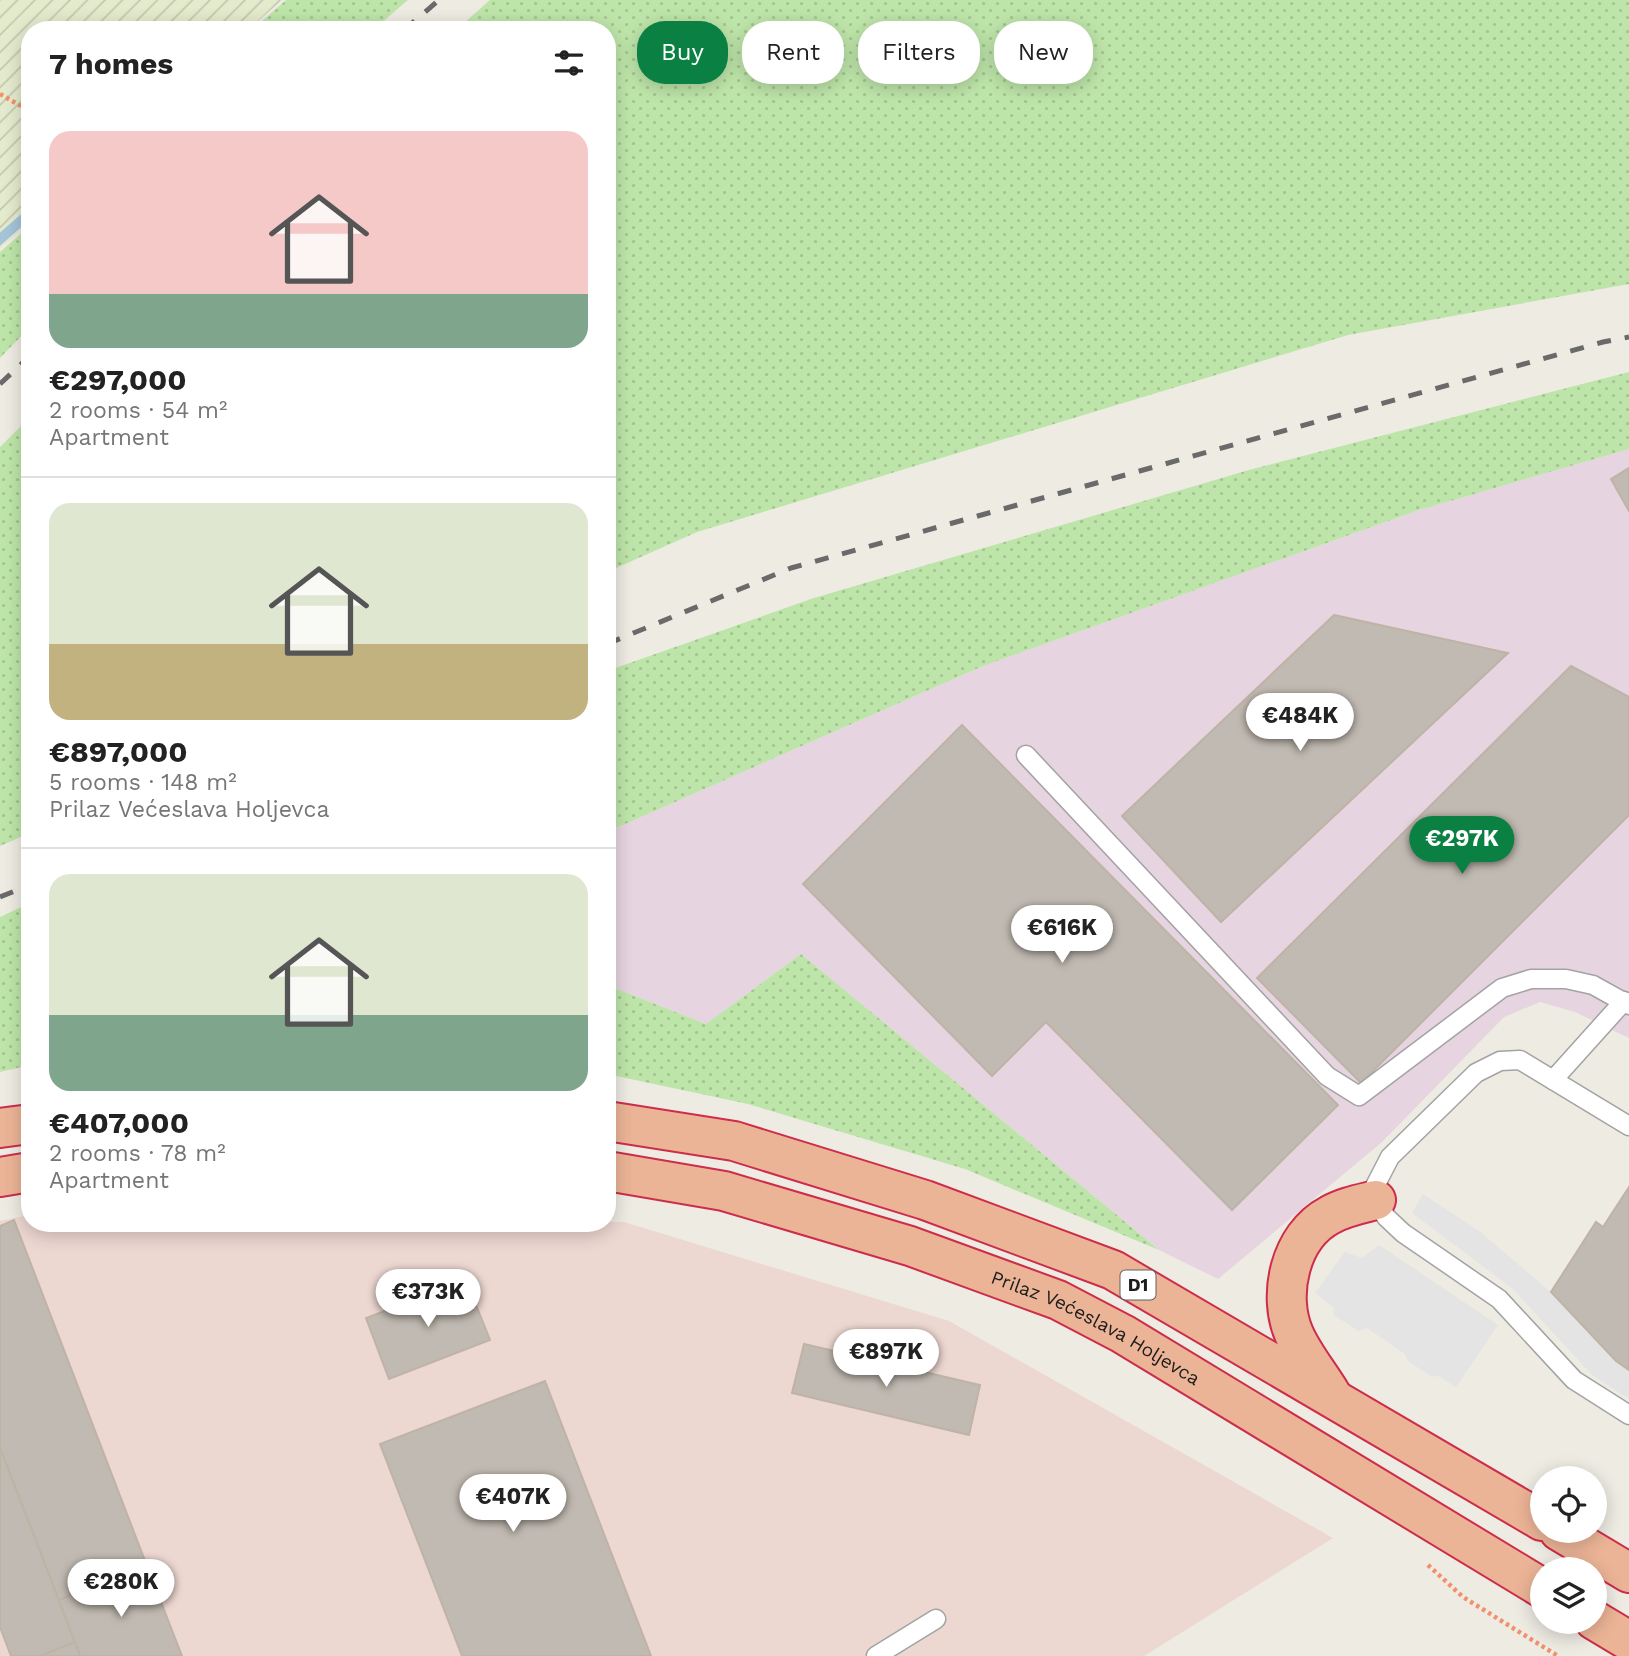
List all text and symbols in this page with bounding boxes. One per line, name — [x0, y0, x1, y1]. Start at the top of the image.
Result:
chip: Buy — [637, 21, 728, 84]
chip: Rent — [742, 21, 844, 84]
chip: Filters — [858, 21, 980, 84]
chip: New — [994, 21, 1093, 84]
icon: filters — [550, 44, 588, 82]
text: 7 homes — [49, 46, 173, 81]
icon: home — [256, 176, 382, 302]
text: €297,000 — [49, 362, 187, 397]
text: 2 rooms · 54 m² — [49, 397, 227, 424]
text: Apartment — [49, 424, 169, 451]
icon: home — [256, 548, 382, 674]
pin: €484K — [1251, 694, 1349, 753]
text: €484K — [1262, 702, 1338, 729]
text: €897,000 — [49, 734, 188, 769]
text: 5 rooms · 148 m² — [49, 769, 237, 796]
text: Prilaz Većeslava Holjevca — [49, 796, 329, 823]
pin: €297K — [1413, 816, 1511, 876]
text: €297K — [1425, 825, 1499, 852]
pin: €616K — [1013, 906, 1111, 965]
text: €616K — [1027, 914, 1097, 941]
icon: home — [256, 919, 382, 1045]
text: €407,000 — [49, 1105, 189, 1140]
text: 2 rooms · 78 m² — [49, 1140, 226, 1167]
text: Apartment — [49, 1167, 169, 1194]
street label: Prilaz Većeslava Holjevca — [988, 1266, 1204, 1390]
pin: €373K — [379, 1270, 477, 1329]
road number: D1 — [1120, 1270, 1156, 1300]
text: €373K — [392, 1278, 464, 1305]
pin: €897K — [837, 1330, 935, 1389]
text: €897K — [849, 1338, 923, 1365]
map controls — [1530, 1466, 1607, 1634]
button: locate — [1530, 1466, 1607, 1543]
pin: €407K — [464, 1474, 562, 1534]
text: €407K — [475, 1483, 551, 1510]
button: layers — [1530, 1557, 1607, 1634]
pin: €280K — [72, 1560, 170, 1619]
text: €280K — [83, 1568, 159, 1595]

